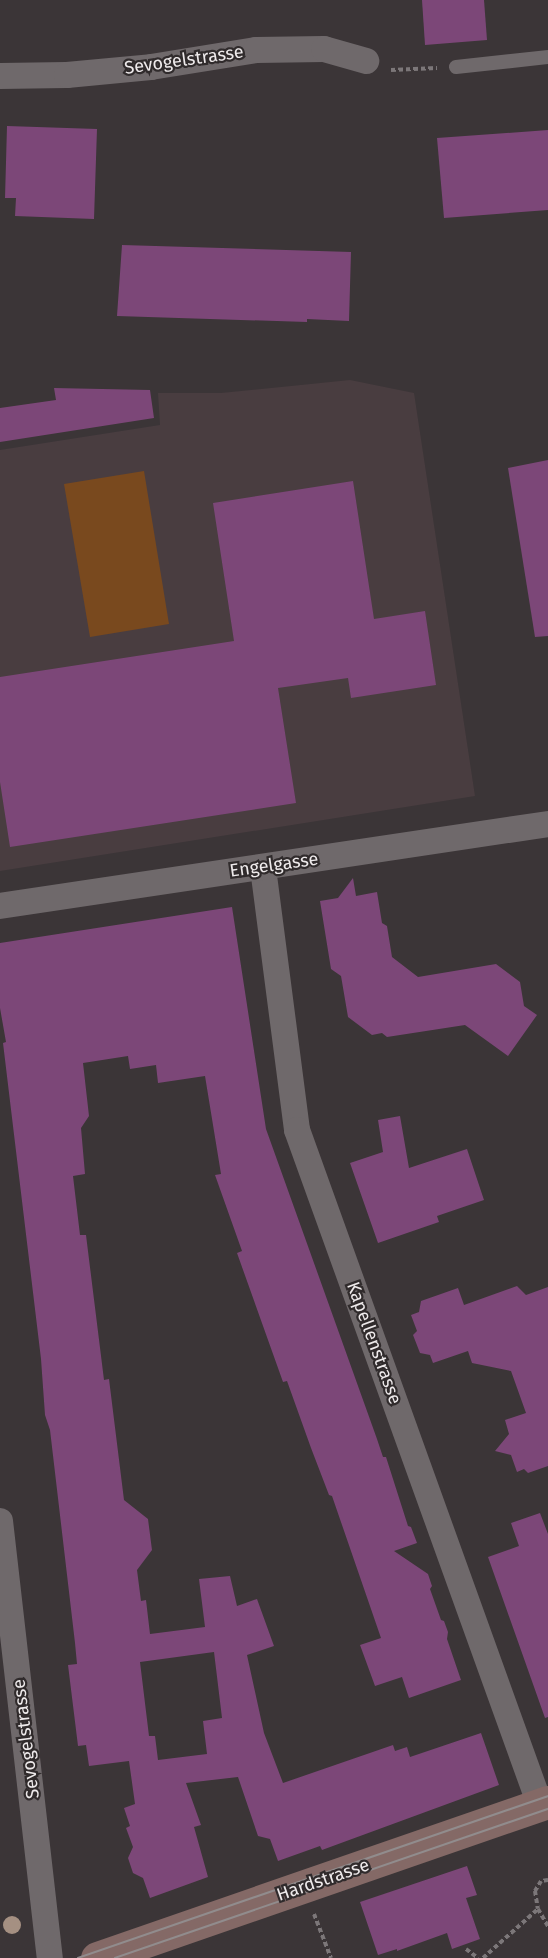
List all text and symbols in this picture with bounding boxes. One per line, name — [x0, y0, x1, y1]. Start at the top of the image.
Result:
street label: Sevogelstrasse — [123, 41, 245, 79]
street label: Engelgasse — [228, 848, 320, 882]
street label: Kapellenstrasse — [342, 1279, 406, 1407]
street label: Sevogelstrasse — [8, 1678, 44, 1800]
street label: Hardstrasse — [274, 1854, 372, 1906]

